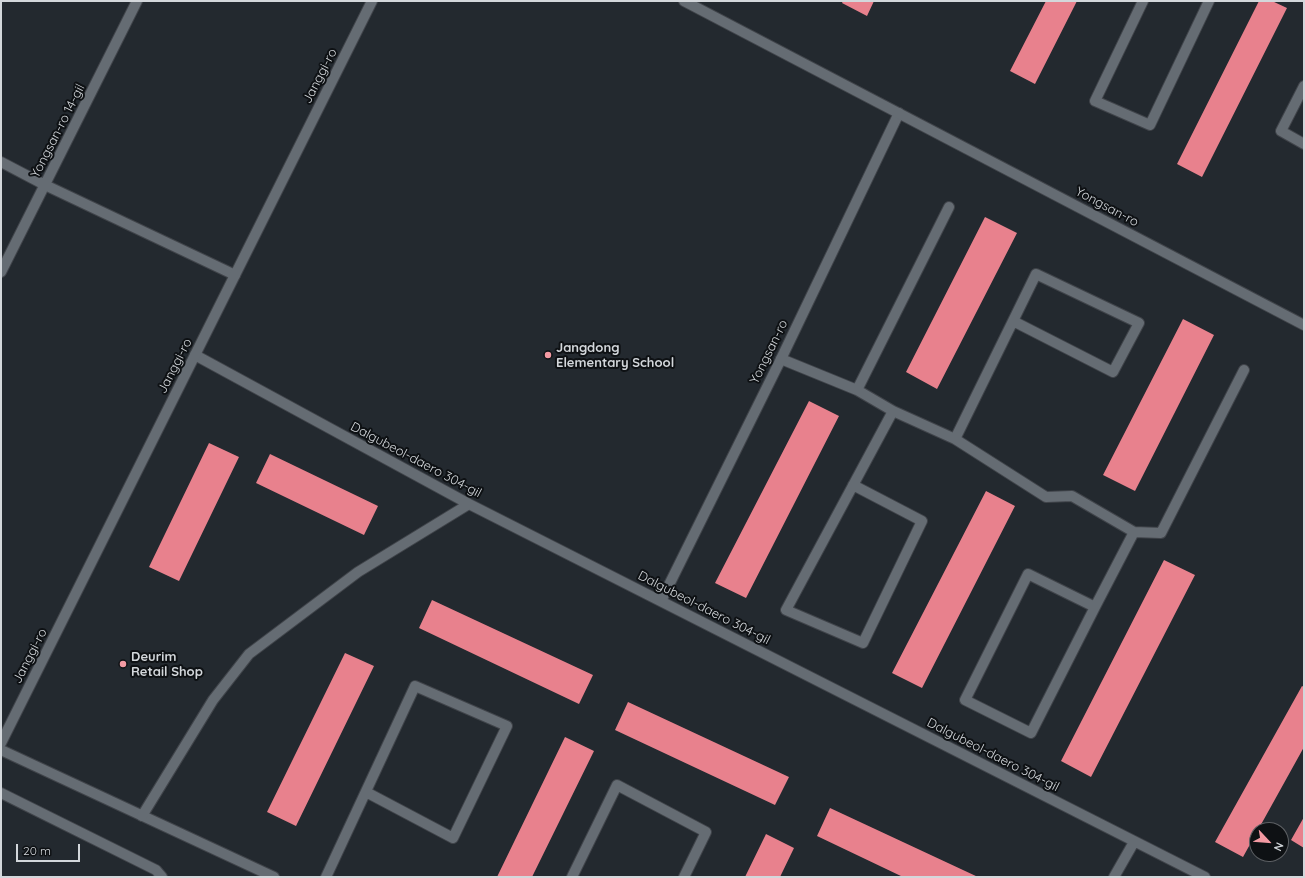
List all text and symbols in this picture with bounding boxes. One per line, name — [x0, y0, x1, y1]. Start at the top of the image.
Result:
street label: Janggi-ro — [300, 46, 340, 106]
street label: Yongsan-ro 14-gil — [28, 81, 88, 181]
street label: Yongsan-ro — [1073, 184, 1141, 230]
street label: Yongsan-ro — [747, 317, 791, 387]
street label: Janggi-ro — [155, 336, 195, 396]
place label: Jangdong Elementary School — [556, 340, 674, 371]
marker: Jangdong Elementary School — [543, 350, 553, 360]
street label: Dalgubeol-daero 304-gil — [348, 419, 484, 501]
street label: Dalgubeol-daero 304-gil — [635, 568, 773, 648]
street label: Janggi-ro — [10, 626, 50, 686]
place label: Deurim Retail Shop — [131, 649, 203, 680]
marker: Deurim Retail Shop — [118, 659, 128, 669]
street label: Dalgubeol-daero 304-gil — [924, 715, 1062, 795]
north arrow — [1249, 822, 1289, 862]
scale bar — [18, 836, 82, 862]
text: N — [1271, 840, 1287, 854]
text: 20 m — [23, 843, 51, 858]

